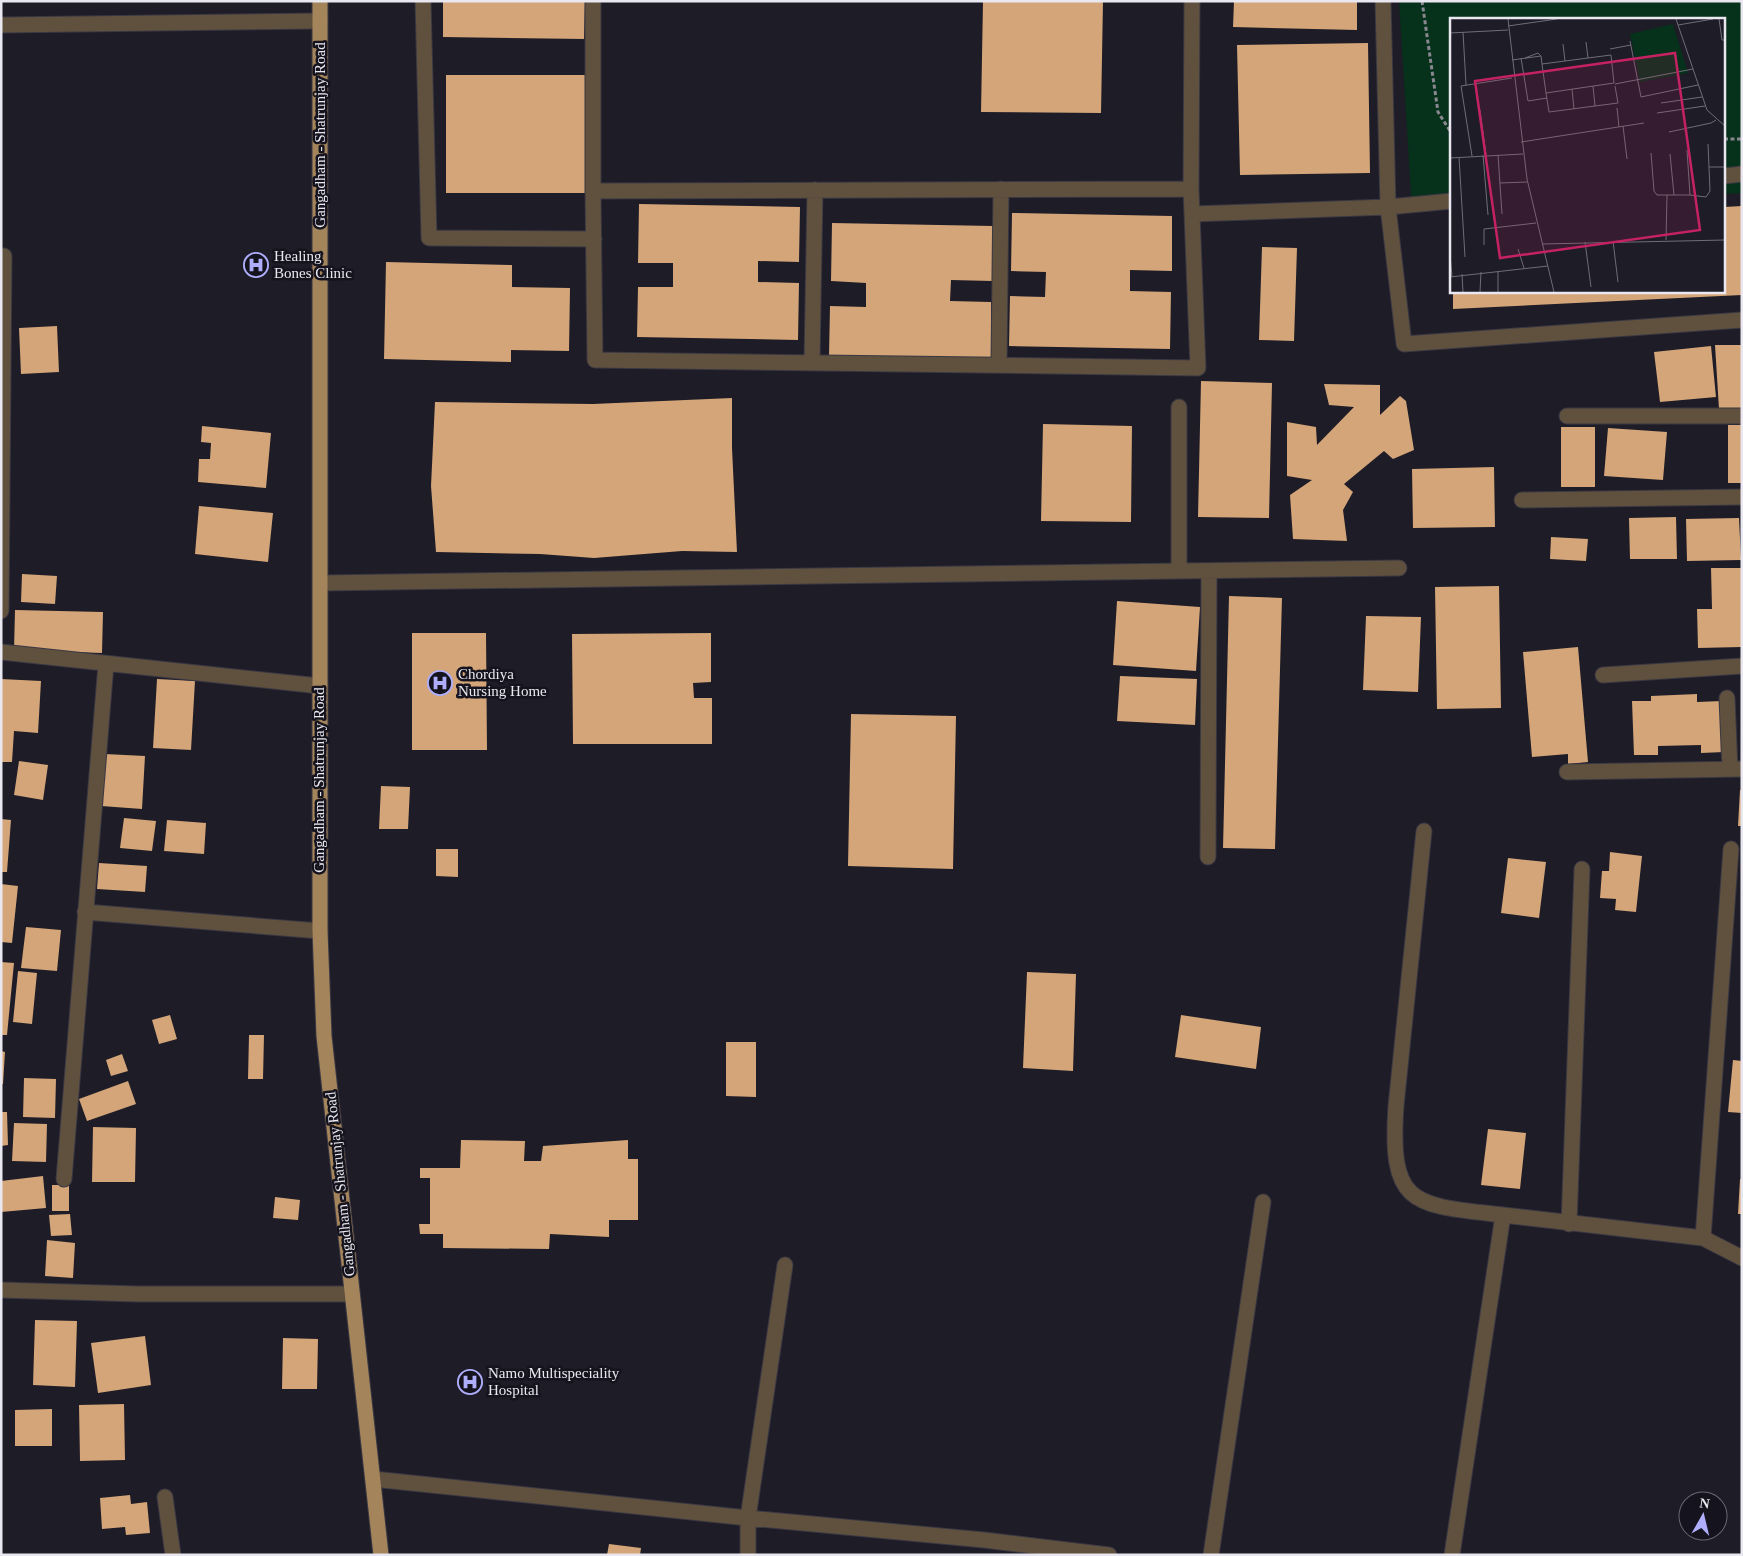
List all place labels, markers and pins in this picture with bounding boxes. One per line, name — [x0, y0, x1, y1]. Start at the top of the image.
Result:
place label: Healing Bones Clinic — [274, 248, 352, 281]
hospital icon: Healing Bones Clinic — [243, 252, 269, 278]
place label: Chordiya Nursing Home — [458, 666, 547, 699]
hospital icon: Chordiya Nursing Home — [427, 670, 453, 696]
place label: Namo Multispeciality Hospital — [488, 1365, 620, 1398]
hospital icon: Namo Multispeciality Hospital — [457, 1369, 483, 1395]

